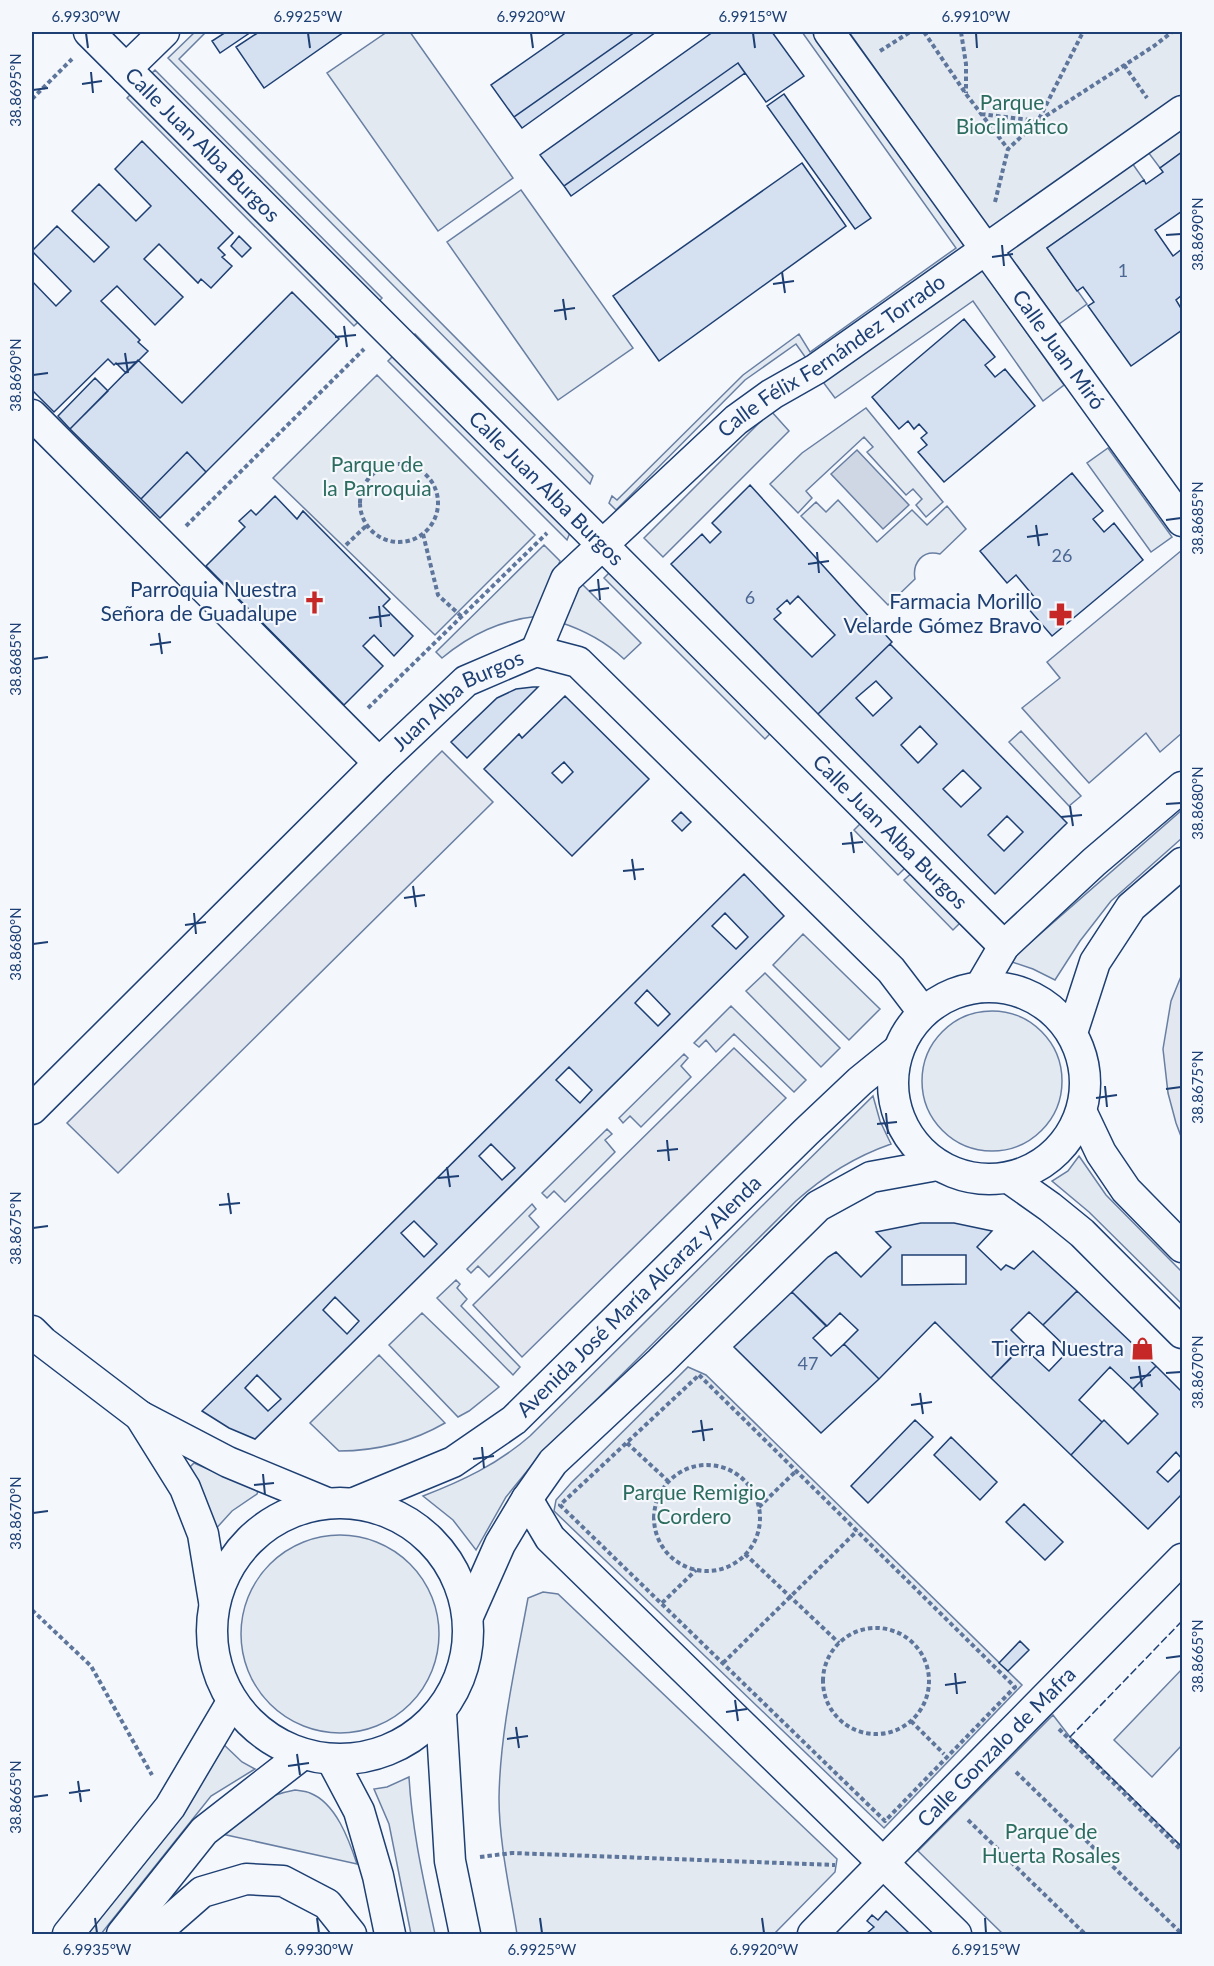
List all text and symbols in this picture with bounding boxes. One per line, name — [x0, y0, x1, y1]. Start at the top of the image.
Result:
text: 6.9930°W — [52, 7, 121, 25]
text: 6.9925°W — [274, 7, 343, 25]
text: 6.9920°W — [497, 7, 566, 25]
text: 6.9915°W — [719, 7, 788, 25]
text: 6.9910°W — [942, 7, 1011, 25]
text: 38.8695°N — [6, 53, 24, 127]
street label: Calle Juan Alba Burgos — [121, 62, 286, 227]
park label: Parque Bioclimático — [956, 89, 1068, 138]
text: 38.8690°N — [1188, 197, 1206, 271]
house number: 1 — [1118, 259, 1128, 281]
street label: Calle Félix Fernández Torrado — [712, 268, 949, 442]
street label: Calle Juan Miró — [1008, 284, 1111, 414]
text: 38.8690°N — [6, 338, 24, 412]
street label: Calle Juan Alba Burgos — [465, 405, 630, 570]
park label: Parque de la Parroquia — [322, 451, 432, 500]
text: 38.8685°N — [1188, 481, 1206, 555]
house number: 26 — [1052, 544, 1072, 566]
place label: Parroquia Nuestra Señora de Guadalupe — [100, 576, 297, 625]
house number: 6 — [745, 586, 755, 608]
place label: Farmacia Morillo Velarde Gómez Bravo — [844, 588, 1042, 637]
church icon: Parroquia Nuestra Señora de Guadalupe — [302, 589, 328, 615]
pharmacy icon: Farmacia Morillo Velarde Gómez Bravo — [1047, 601, 1073, 627]
text: 38.8685°N — [6, 622, 24, 696]
street label: Juan Alba Burgos — [386, 644, 527, 755]
street label: Calle Juan Alba Burgos — [808, 748, 974, 913]
text: 38.8680°N — [1188, 766, 1206, 840]
text: 38.8680°N — [6, 907, 24, 981]
text: 38.8675°N — [1188, 1050, 1206, 1124]
street label: Avenida José María Alcaraz y Alenda — [511, 1170, 766, 1421]
text: 38.8675°N — [6, 1191, 24, 1265]
place label: Tierra Nuestra — [991, 1335, 1124, 1360]
text: 38.8670°N — [1188, 1335, 1206, 1409]
shop icon: Tierra Nuestra — [1129, 1336, 1155, 1362]
house number: 47 — [798, 1352, 818, 1374]
text: 38.8670°N — [6, 1476, 24, 1550]
park label: Parque Remigio Cordero — [622, 1479, 766, 1528]
text: 38.8665°N — [1188, 1619, 1206, 1693]
street label: Calle Gonzalo de Mafra — [911, 1661, 1080, 1832]
text: 38.8665°N — [6, 1760, 24, 1834]
park label: Parque de Huerta Rosales — [982, 1818, 1120, 1867]
text: 6.9935°W — [63, 1940, 132, 1958]
text: 6.9930°W — [285, 1940, 354, 1958]
text: 6.9925°W — [508, 1940, 577, 1958]
text: 6.9920°W — [730, 1940, 799, 1958]
text: 6.9915°W — [952, 1940, 1021, 1958]

